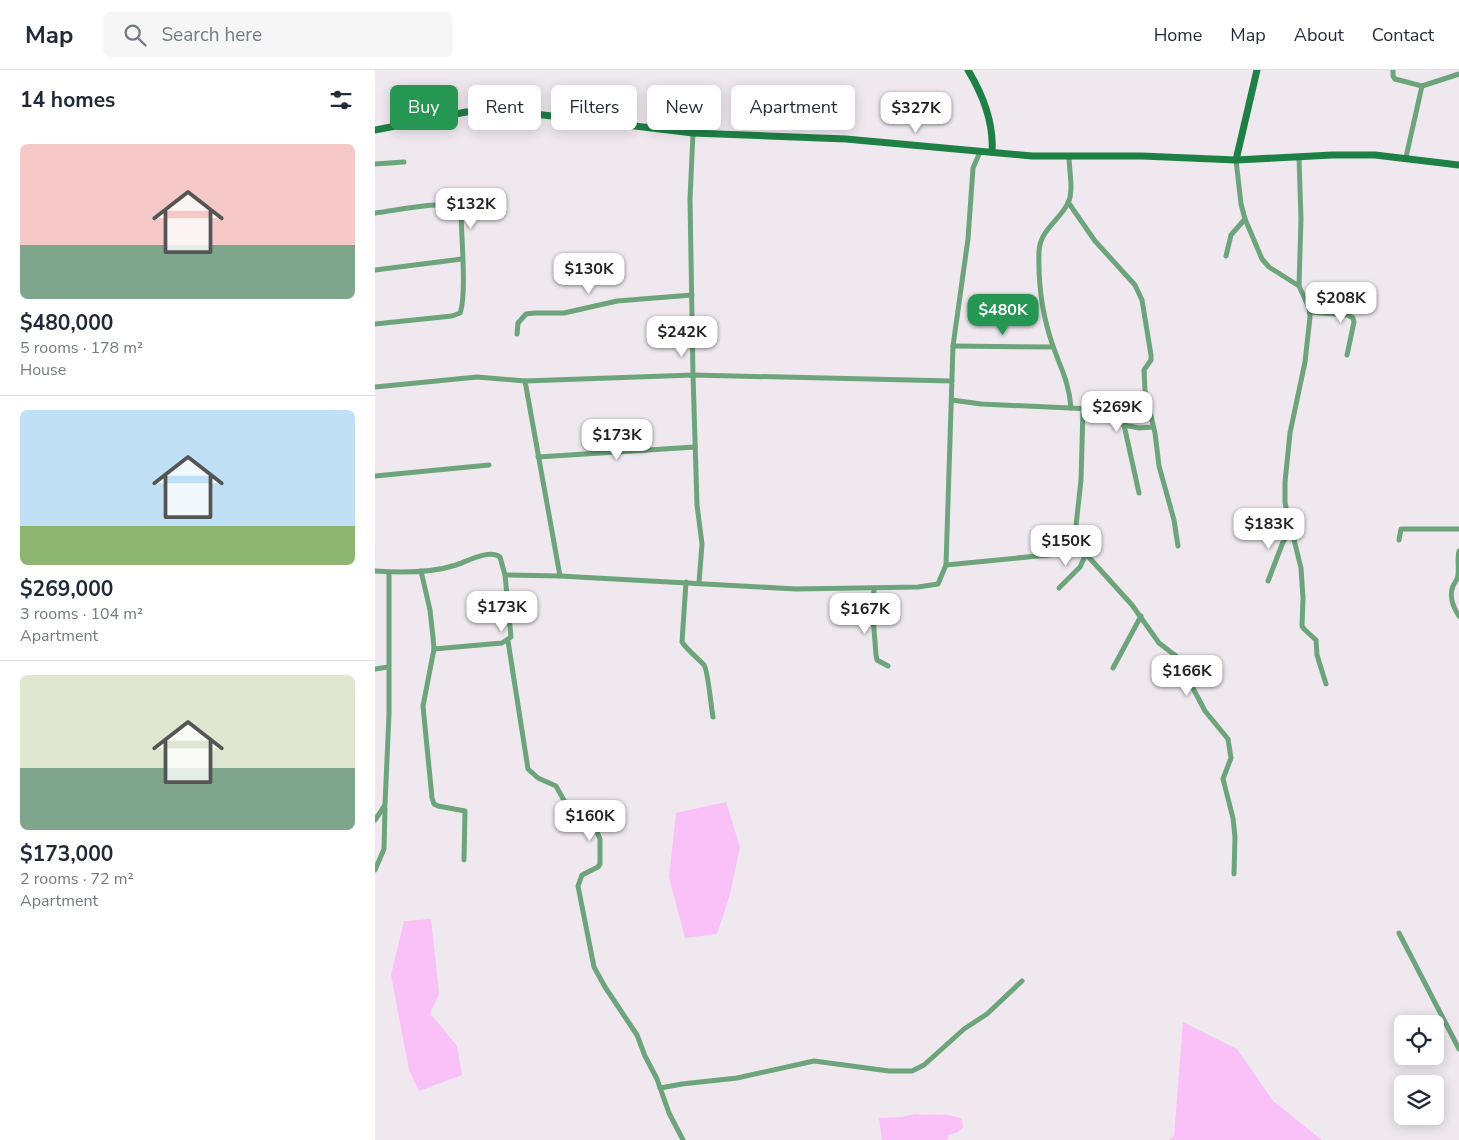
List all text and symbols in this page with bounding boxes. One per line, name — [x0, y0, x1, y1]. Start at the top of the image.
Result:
search box — [103, 12, 453, 57]
text: Map — [25, 19, 73, 51]
icon: search — [121, 21, 149, 49]
text: Search here — [161, 22, 262, 48]
text: Home — [1154, 23, 1202, 47]
text: Map — [1230, 23, 1266, 47]
text: About — [1294, 23, 1344, 47]
text: Contact — [1372, 23, 1434, 47]
chip: Buy — [390, 85, 458, 130]
chip: Rent — [468, 85, 541, 130]
chip: Filters — [551, 85, 637, 130]
chip: New — [647, 85, 721, 130]
chip: Apartment — [731, 85, 855, 130]
text: 14 homes — [20, 86, 115, 114]
icon: filters — [327, 86, 355, 114]
pin: $327K — [881, 92, 951, 134]
text: $327K — [891, 97, 941, 119]
icon: home — [143, 177, 233, 267]
pin: $132K — [436, 188, 506, 230]
text: $132K — [446, 193, 496, 215]
pin: $130K — [554, 252, 624, 295]
text: $130K — [564, 258, 614, 280]
pin: $208K — [1306, 282, 1376, 324]
text: $208K — [1316, 287, 1366, 309]
pin: $480K — [968, 294, 1038, 336]
text: $480K — [978, 299, 1028, 321]
text: $480,000 — [20, 309, 113, 337]
pin: $242K — [647, 316, 717, 358]
text: $242K — [657, 321, 707, 343]
text: 5 rooms · 178 m² — [20, 337, 143, 359]
text: House — [20, 359, 66, 381]
pin: $269K — [1082, 390, 1152, 433]
text: $269K — [1092, 396, 1142, 418]
pin: $173K — [582, 418, 652, 461]
text: $173K — [592, 424, 642, 446]
icon: home — [143, 442, 233, 532]
pin: $183K — [1234, 508, 1304, 550]
text: $183K — [1244, 513, 1294, 535]
pin: $150K — [1031, 524, 1101, 567]
text: $150K — [1041, 530, 1091, 552]
text: $269,000 — [20, 575, 113, 603]
pin: $173K — [467, 590, 537, 633]
pin: $167K — [830, 592, 900, 635]
text: $173K — [477, 596, 527, 618]
text: $167K — [840, 598, 890, 620]
text: 3 rooms · 104 m² — [20, 603, 143, 625]
text: Apartment — [20, 625, 98, 647]
pin: $166K — [1152, 654, 1222, 697]
text: $166K — [1162, 660, 1212, 682]
icon: home — [143, 707, 233, 797]
pin: $160K — [555, 800, 625, 842]
text: $160K — [565, 805, 615, 827]
text: $173,000 — [20, 840, 113, 868]
text: 2 rooms · 72 m² — [20, 868, 133, 890]
text: Apartment — [20, 890, 98, 912]
map controls — [1394, 1015, 1444, 1125]
button: locate — [1394, 1015, 1444, 1065]
button: layers — [1394, 1075, 1444, 1125]

